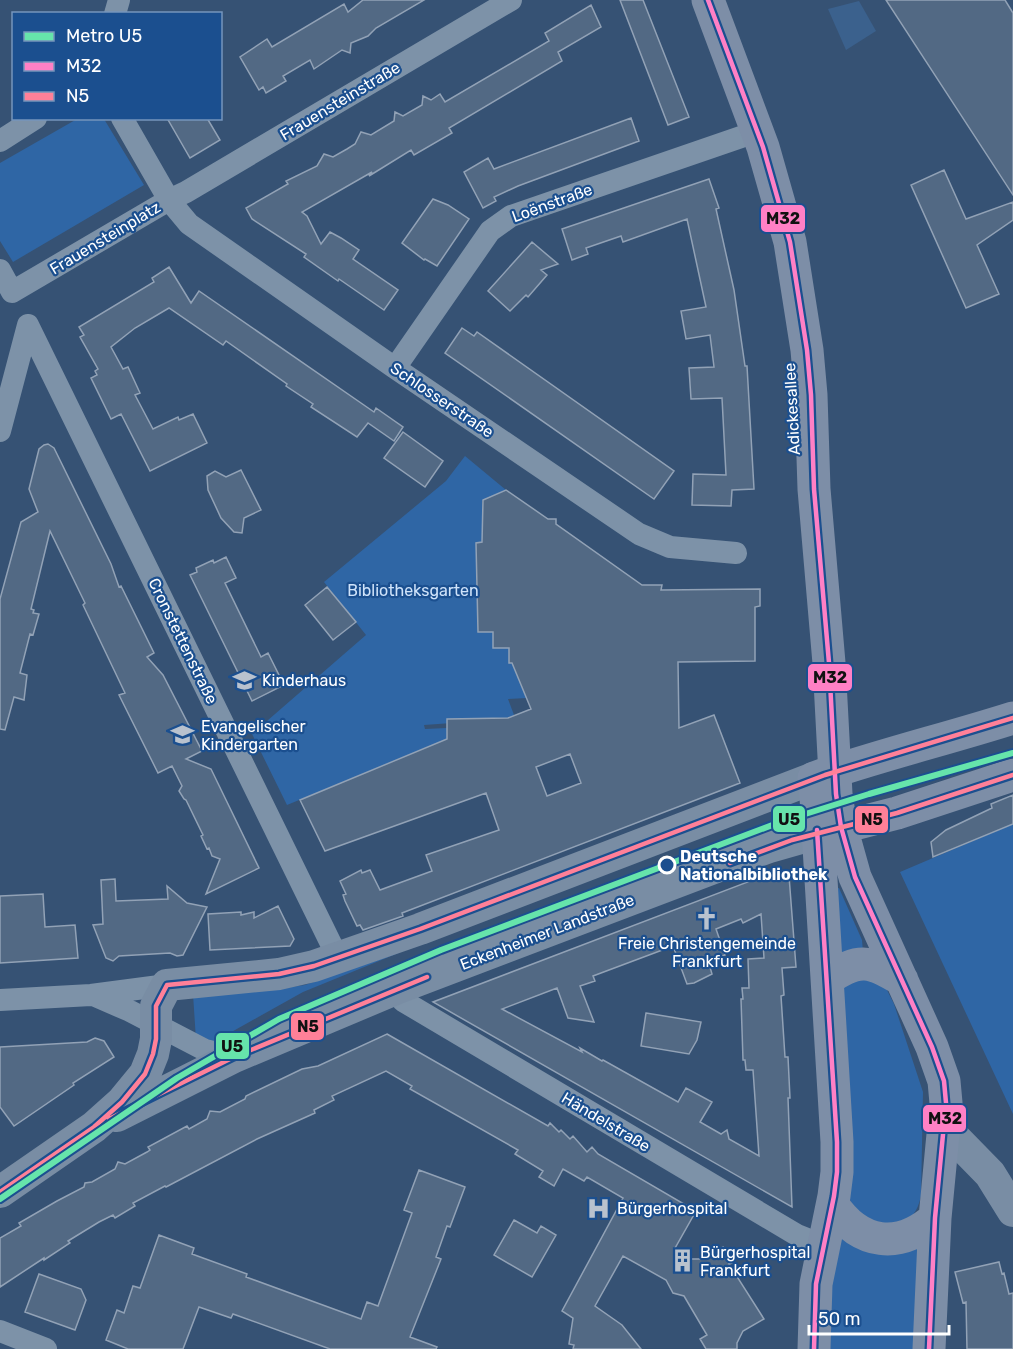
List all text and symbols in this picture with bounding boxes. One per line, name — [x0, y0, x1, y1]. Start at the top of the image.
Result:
legend — [12, 12, 222, 120]
text: Metro U5 — [66, 25, 142, 47]
text: M32 — [66, 55, 102, 77]
street label: Frauensteinstraße — [277, 58, 404, 144]
text: N5 — [66, 85, 89, 107]
street label: Loënstraße — [509, 180, 595, 226]
street label: Frauensteinplatz — [46, 197, 164, 279]
line badge: M32 — [760, 204, 806, 233]
text: M32 — [766, 209, 800, 228]
street label: Schlosserstraße — [387, 358, 497, 442]
street label: Adickesallee — [780, 362, 804, 456]
street label: Cronstettenstraße — [144, 575, 222, 707]
park label: Bibliotheksgarten — [347, 581, 479, 600]
line badge: M32 — [807, 663, 853, 692]
school or university icon: Kinderhaus — [231, 667, 257, 693]
text: M32 — [813, 668, 847, 687]
place label: Kinderhaus — [262, 671, 346, 690]
place label: Evangelischer Kindergarten — [201, 717, 306, 754]
school or university icon: Evangelischer Kindergarten — [170, 722, 196, 748]
line badge: U5 — [772, 805, 806, 833]
line badge: N5 — [854, 805, 889, 834]
text: U5 — [778, 810, 800, 829]
text: N5 — [861, 810, 883, 829]
place label: Deutsche Nationalbibliothek — [680, 847, 828, 884]
marker: Deutsche Nationalbibliothek — [658, 856, 676, 874]
street label: Eckenheimer Landstraße — [457, 890, 637, 974]
church icon: Freie Christengemeinde Frankfurt — [694, 905, 720, 931]
place label: Freie Christengemeinde Frankfurt — [618, 934, 796, 971]
line badge: N5 — [290, 1012, 325, 1041]
text: N5 — [297, 1017, 319, 1036]
line badge: U5 — [215, 1032, 250, 1060]
text: U5 — [221, 1037, 243, 1056]
street label: Händelstraße — [558, 1088, 654, 1156]
line badge: M32 — [922, 1104, 967, 1133]
text: M32 — [928, 1109, 962, 1128]
hospital icon: Bürgerhospital — [586, 1195, 612, 1221]
place label: Bürgerhospital — [617, 1199, 727, 1218]
place label: Bürgerhospital Frankfurt — [700, 1243, 810, 1280]
building icon: Bürgerhospital Frankfurt — [669, 1248, 695, 1274]
scale bar — [809, 1298, 948, 1336]
text: 50 m — [818, 1308, 861, 1330]

